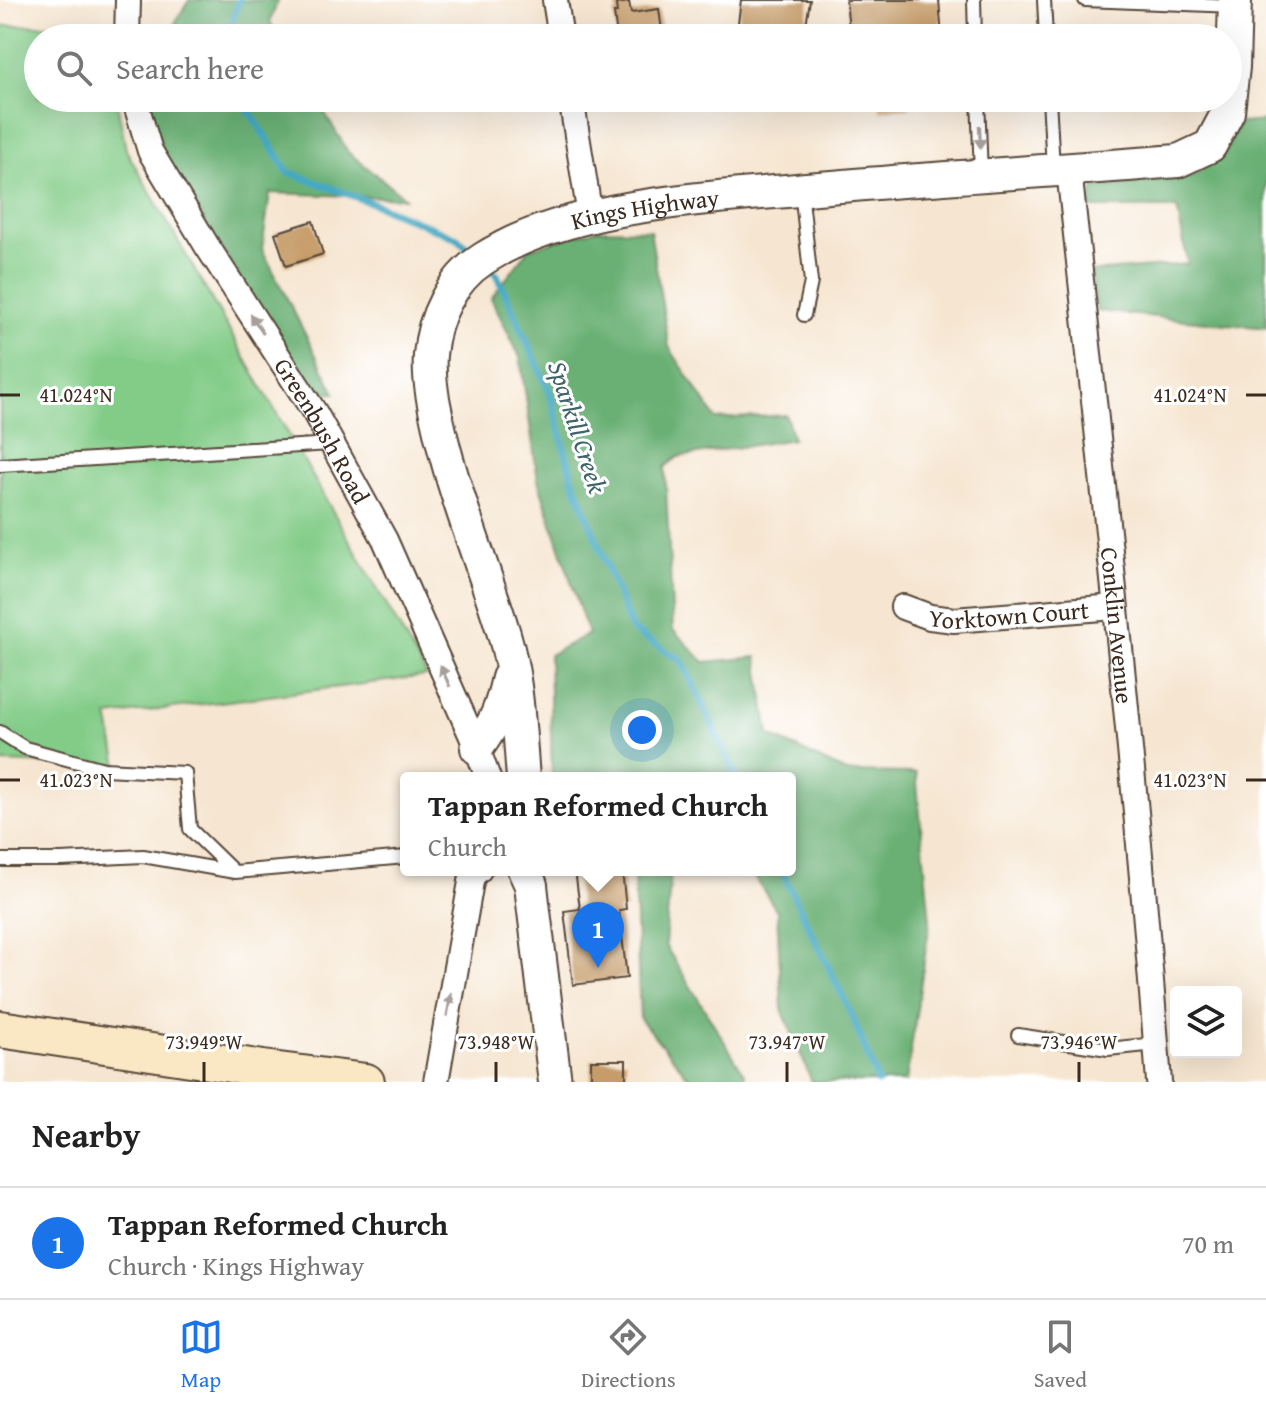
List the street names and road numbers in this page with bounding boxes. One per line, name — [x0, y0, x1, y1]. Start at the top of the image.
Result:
street label: Kings Highway — [567, 180, 720, 238]
street label: Greenbush Road — [266, 351, 379, 510]
street label: Conklin Avenue — [1092, 545, 1143, 705]
street label: Yorktown Court — [927, 592, 1091, 637]

